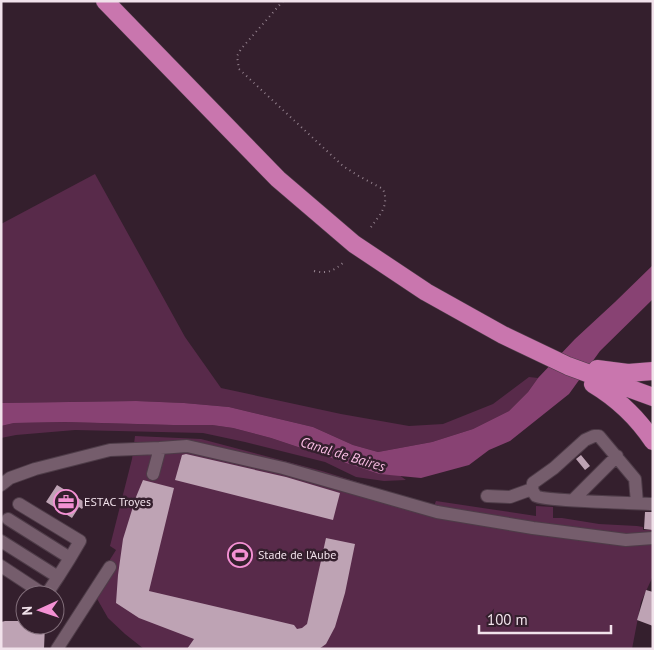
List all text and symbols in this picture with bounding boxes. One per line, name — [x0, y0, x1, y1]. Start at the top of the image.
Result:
water label: Canal de Baires — [298, 433, 388, 476]
office icon: ESTAC Troyes — [53, 489, 79, 515]
place label: ESTAC Troyes — [84, 494, 151, 509]
sports icon: Stade de l’Aube — [227, 542, 253, 568]
place label: Stade de l’Aube — [258, 547, 336, 562]
north arrow — [15, 585, 65, 635]
scale bar — [479, 602, 612, 634]
text: N — [18, 606, 36, 616]
text: 100 m — [487, 610, 528, 629]

